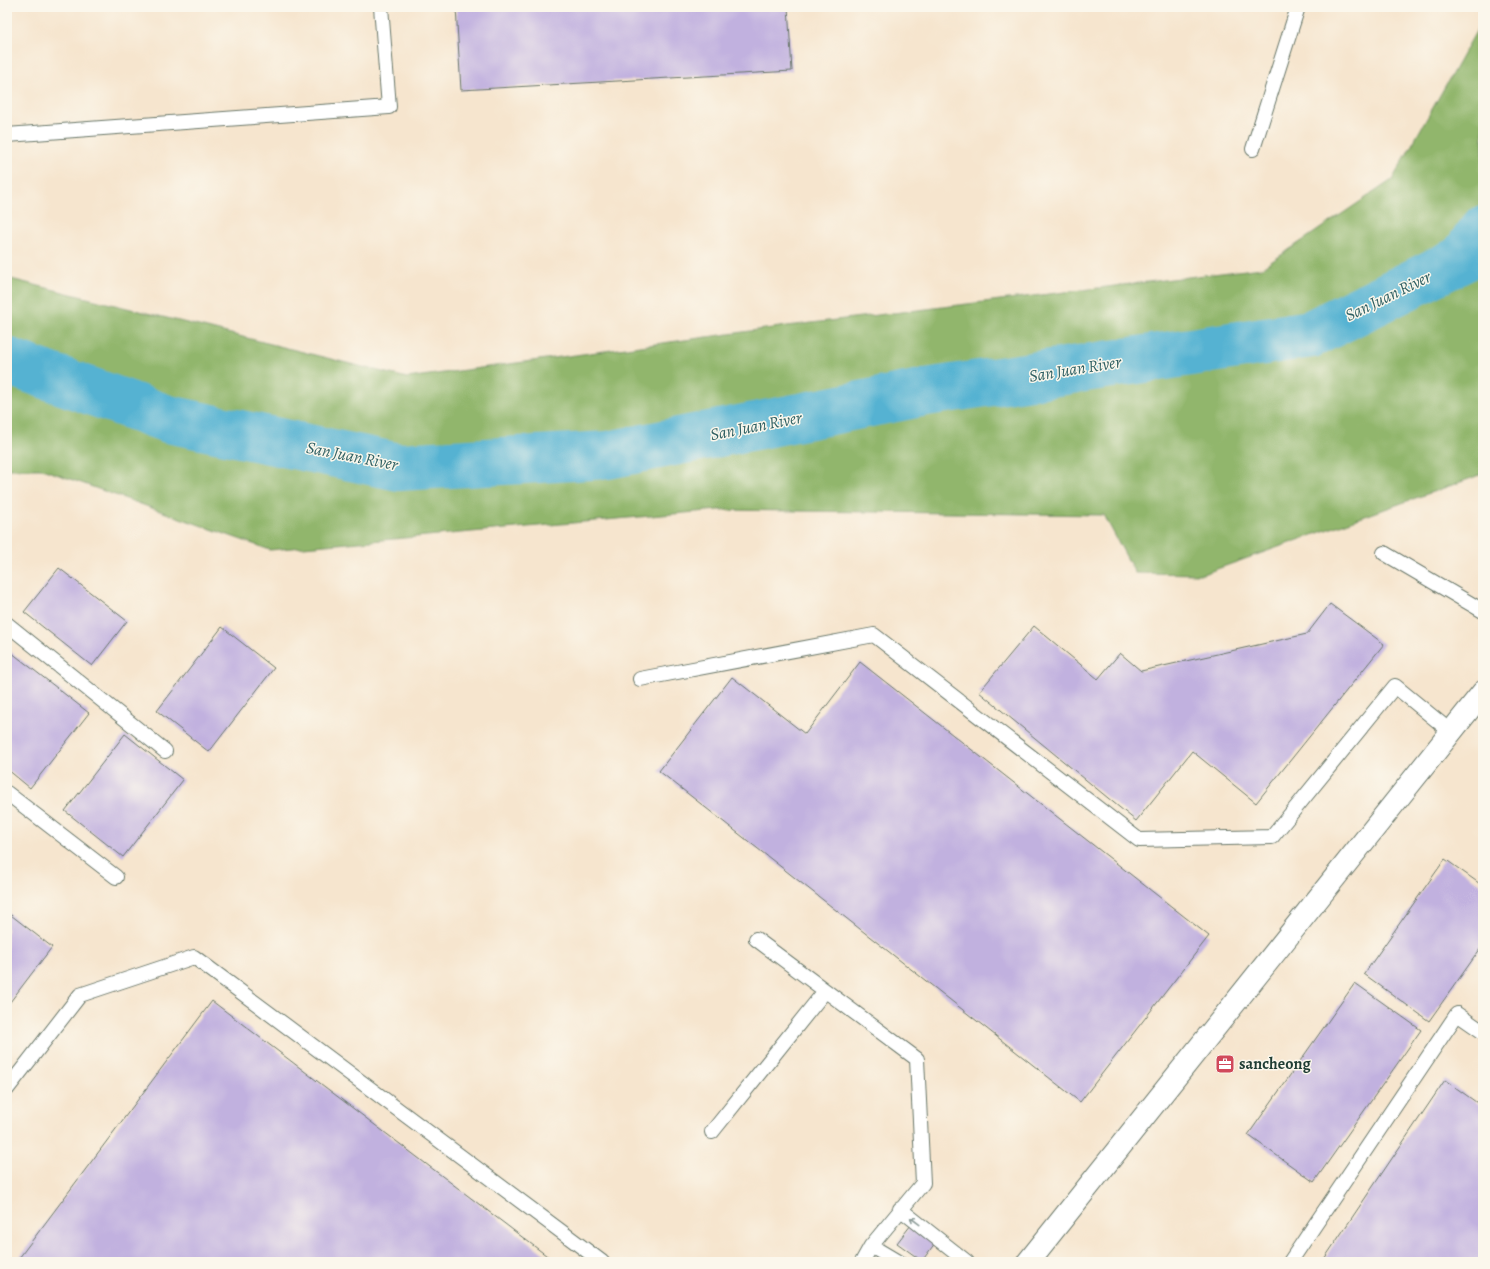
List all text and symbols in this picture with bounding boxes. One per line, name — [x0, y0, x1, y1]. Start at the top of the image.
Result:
water label: San Juan River — [1341, 265, 1436, 327]
water label: San Juan River — [1027, 350, 1124, 388]
water label: San Juan River — [708, 406, 805, 446]
water label: San Juan River — [304, 436, 401, 476]
office icon: sancheong — [1214, 1053, 1236, 1075]
place label: sancheong — [1239, 1053, 1311, 1075]
one-way arrow — [910, 1216, 921, 1225]

